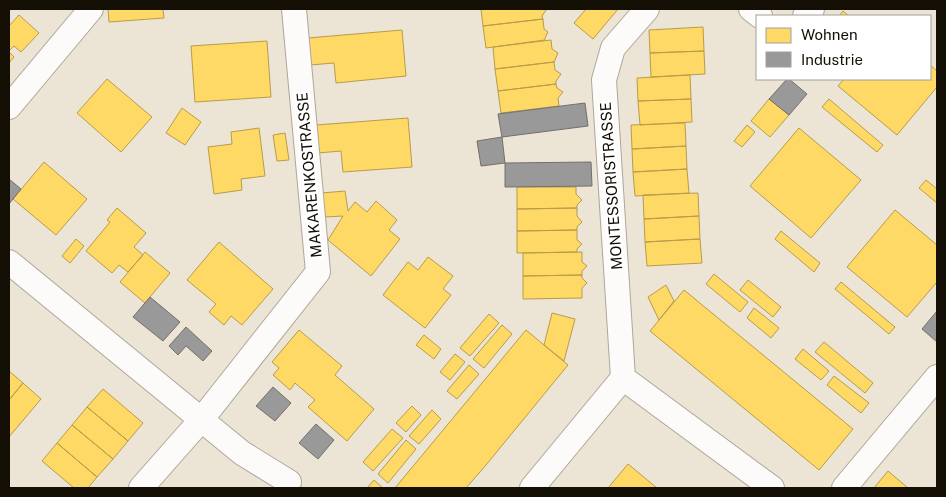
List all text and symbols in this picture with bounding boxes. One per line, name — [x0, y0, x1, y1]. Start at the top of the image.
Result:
legend — [756, 15, 931, 80]
text: Wohnen — [801, 26, 858, 43]
text: Industrie — [801, 51, 863, 68]
street label: MAKARENKOSTRASSE — [293, 92, 325, 258]
street label: MONTESSORISTRASSE — [597, 102, 625, 270]

